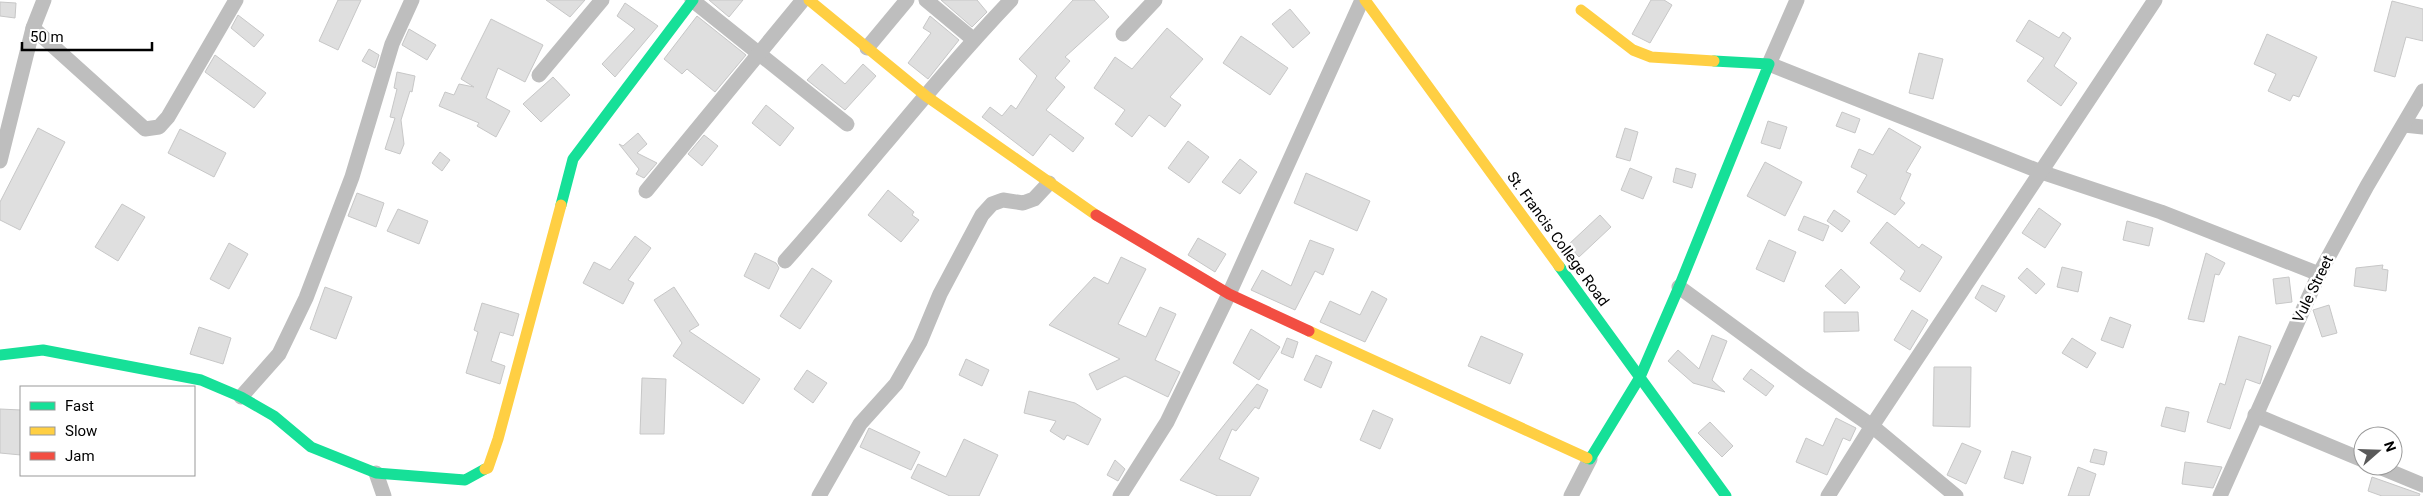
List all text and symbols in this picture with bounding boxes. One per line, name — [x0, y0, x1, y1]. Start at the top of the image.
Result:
scale bar — [22, 20, 152, 52]
text: 50 m — [30, 28, 64, 46]
street label: St. Francis College Road — [1503, 168, 1613, 310]
street label: Vule Street — [2289, 252, 2337, 326]
legend — [20, 386, 195, 476]
text: Fast — [65, 397, 94, 415]
text: Slow — [65, 422, 97, 440]
north arrow — [2353, 426, 2403, 476]
text: N — [2381, 439, 2399, 454]
text: Jam — [65, 447, 95, 465]

